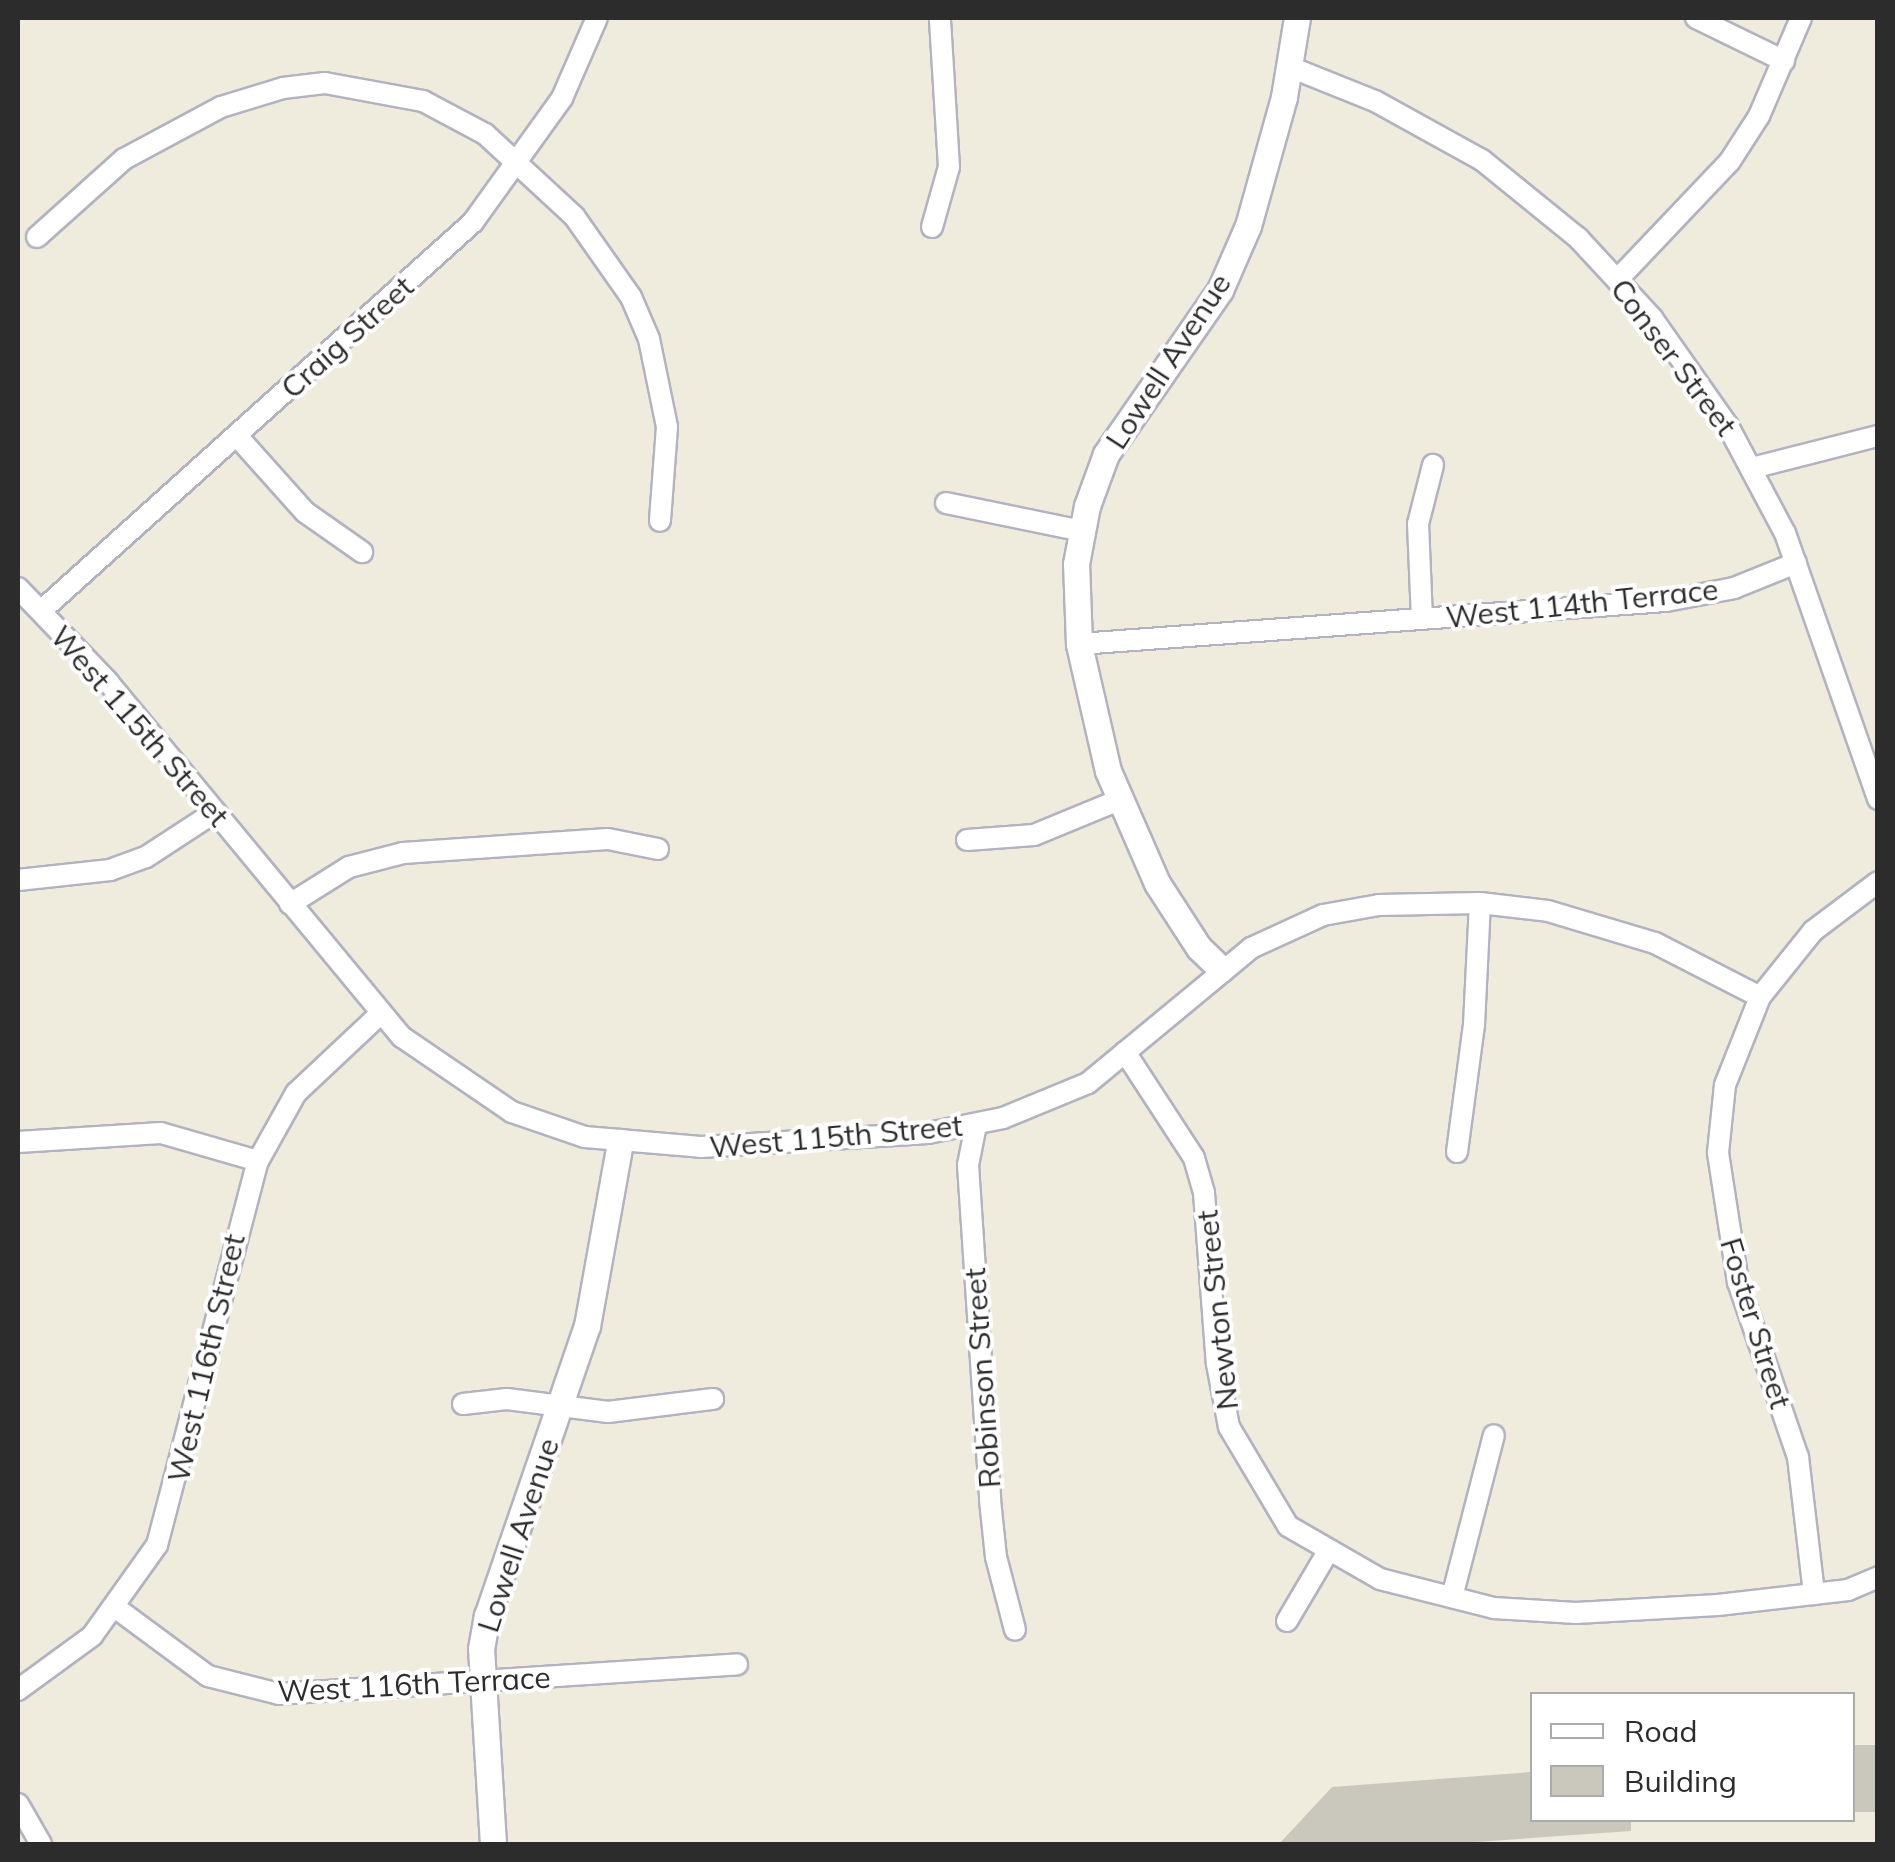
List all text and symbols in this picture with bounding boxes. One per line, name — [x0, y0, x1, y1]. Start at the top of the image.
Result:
street label: Lowell Avenue — [1098, 267, 1238, 455]
street label: Craig Street — [274, 268, 420, 406]
street label: Conser Street — [1603, 271, 1745, 443]
street label: West 114th Terrace — [1444, 571, 1720, 635]
street label: West 115th Street — [43, 618, 237, 834]
street label: West 115th Street — [708, 1107, 964, 1165]
street label: Newton Street — [1189, 1208, 1245, 1412]
street label: West 116th Street — [160, 1230, 252, 1486]
street label: Foster Street — [1713, 1233, 1799, 1413]
street label: Robinson Street — [956, 1267, 1008, 1489]
street label: Lowell Avenue — [470, 1433, 566, 1637]
street label: West 116th Terrace — [276, 1659, 552, 1709]
legend — [1530, 1692, 1855, 1822]
text: Road — [1624, 1712, 1698, 1750]
text: Building — [1624, 1762, 1737, 1800]

